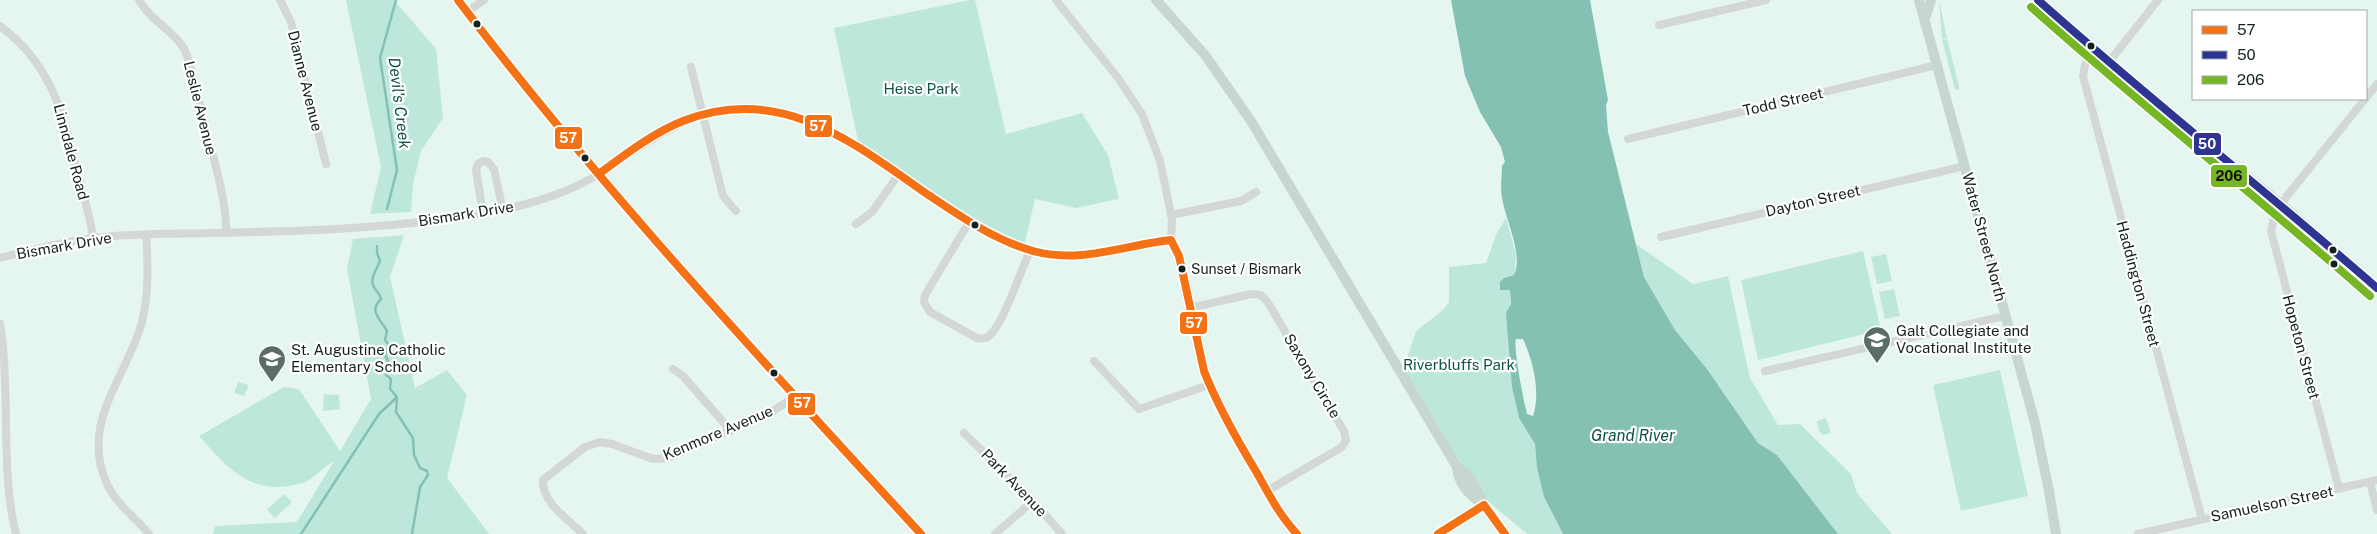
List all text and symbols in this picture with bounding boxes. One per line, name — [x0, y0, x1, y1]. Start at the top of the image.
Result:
legend — [2192, 10, 2367, 100]
unlabelled marker — [472, 19, 482, 29]
text: 57 — [2237, 21, 2256, 38]
street label: Dianne Avenue — [285, 29, 326, 133]
unlabelled marker — [2086, 41, 2096, 51]
text: 50 — [2237, 46, 2256, 63]
water label: Devil's Creek — [384, 56, 415, 150]
street label: Leslie Avenue — [181, 59, 220, 157]
text: 206 — [2237, 71, 2264, 88]
park label: Heise Park — [883, 80, 959, 97]
street label: Todd Street — [1741, 84, 1825, 119]
street label: Linndale Road — [50, 102, 92, 202]
line badge: 57 — [804, 114, 833, 138]
text: 57 — [809, 118, 827, 134]
line badge: 57 — [554, 126, 583, 150]
text: 57 — [559, 130, 577, 146]
line badge: 50 — [2193, 132, 2222, 156]
text: 50 — [2198, 136, 2216, 152]
unlabelled marker — [580, 153, 590, 163]
line badge: 206 — [2210, 164, 2248, 188]
text: 206 — [2215, 168, 2243, 184]
street label: Water Street North — [1959, 171, 2010, 303]
street label: Dayton Street — [1764, 181, 1862, 220]
street label: Bismark Drive — [417, 198, 515, 229]
street label: Haddington Street — [2113, 219, 2164, 349]
unlabelled marker — [970, 220, 980, 230]
street label: Bismark Drive — [15, 229, 113, 262]
unlabelled marker — [2328, 245, 2338, 255]
unlabelled marker — [2329, 259, 2339, 269]
place label: Sunset / Bismark — [1191, 261, 1302, 277]
marker: Sunset / Bismark — [1177, 264, 1187, 274]
street label: Hopeton Street — [2279, 293, 2324, 401]
line badge: 57 — [1179, 311, 1208, 335]
text: 57 — [1185, 315, 1203, 331]
place label: Galt Collegiate and Vocational Institute — [1896, 322, 2031, 356]
school or university icon: Galt Collegiate and Vocational Institute — [1862, 325, 1892, 364]
street label: Saxony Circle — [1281, 330, 1344, 421]
place label: St. Augustine Catholic Elementary School — [291, 341, 446, 375]
school or university icon: St. Augustine Catholic Elementary School — [257, 344, 287, 383]
park label: Riverbluffs Park — [1403, 356, 1515, 373]
unlabelled marker — [769, 368, 779, 378]
line badge: 57 — [787, 392, 816, 416]
text: 57 — [793, 395, 811, 411]
street label: Kenmore Avenue — [660, 402, 775, 463]
water label: Grand River — [1591, 426, 1676, 445]
street label: Park Avenue — [978, 445, 1051, 520]
street label: Samuelson Street — [2209, 482, 2335, 525]

